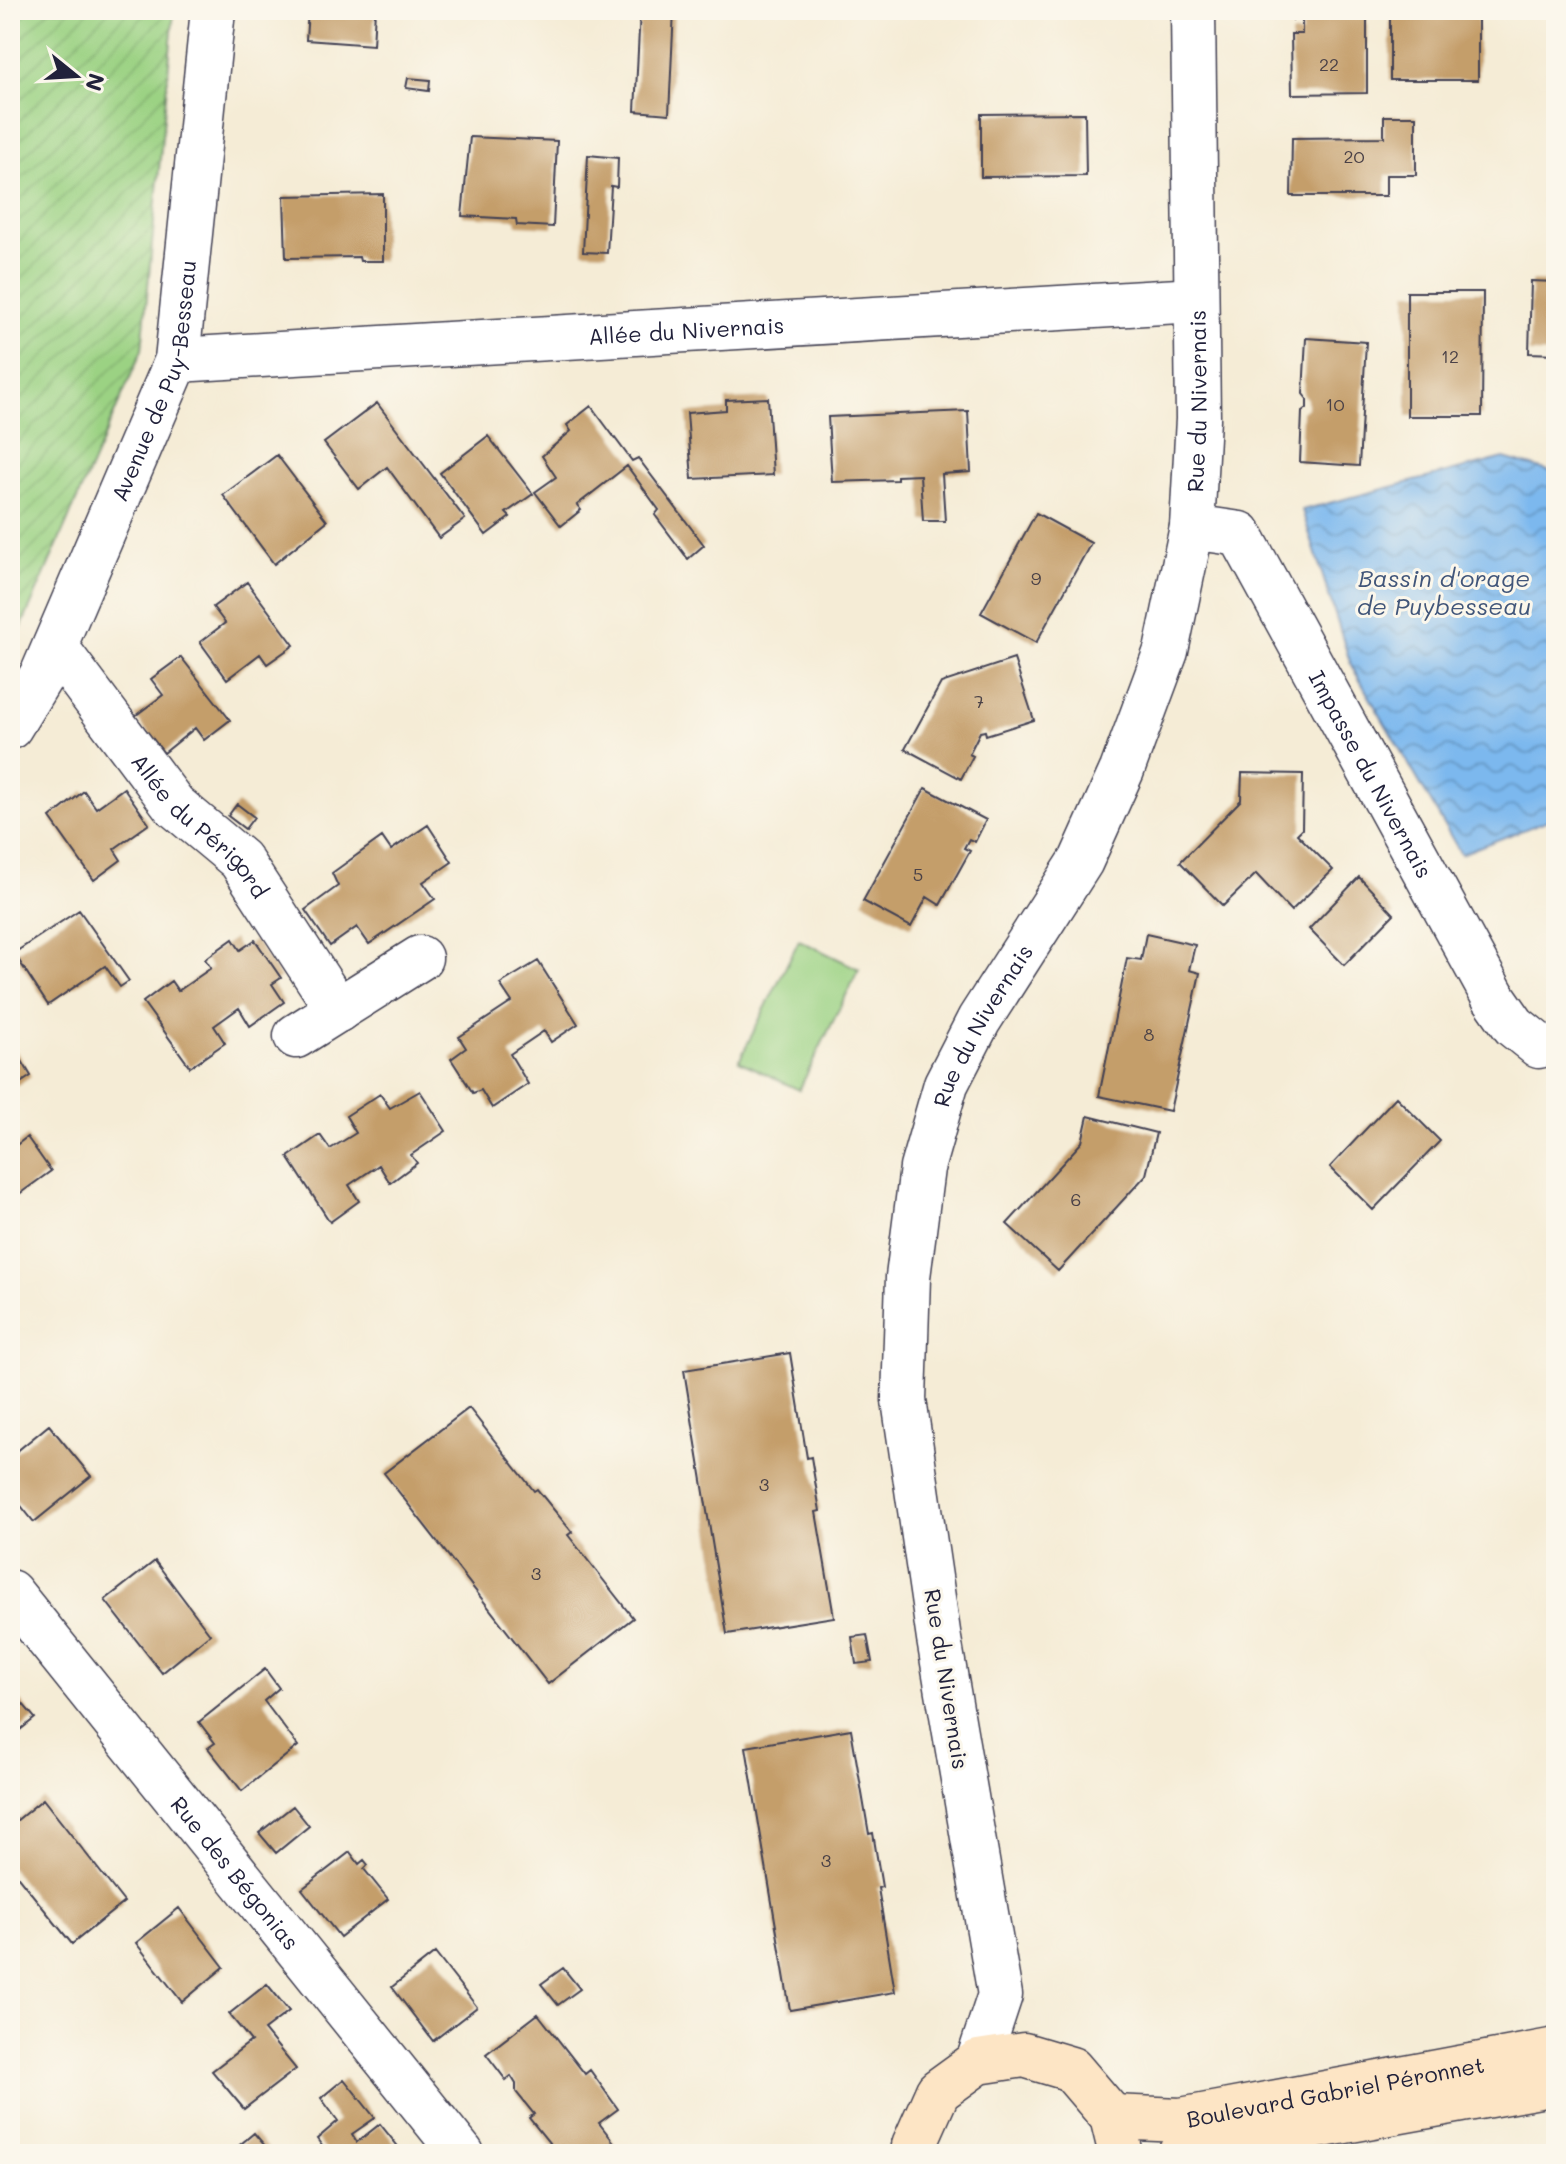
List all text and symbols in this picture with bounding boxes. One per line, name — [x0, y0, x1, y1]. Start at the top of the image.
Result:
north arrow — [36, 36, 116, 116]
house number: 22 — [1319, 52, 1339, 76]
text: N — [79, 70, 112, 95]
house number: 20 — [1343, 144, 1365, 168]
street label: Avenue de Puy-Besseau — [104, 259, 202, 505]
street label: Allée du Nivernais — [587, 310, 785, 350]
street label: Rue du Nivernais — [1179, 310, 1213, 493]
house number: 12 — [1441, 344, 1459, 368]
house number: 10 — [1325, 392, 1345, 416]
water label: Bassin d'orage de Puybesseau — [1357, 562, 1531, 621]
house number: 9 — [1031, 566, 1042, 590]
street label: Impasse du Nivernais — [1303, 665, 1440, 883]
house number: 7 — [974, 689, 984, 713]
street label: Allée du Périgord — [126, 747, 275, 903]
house number: 5 — [913, 862, 923, 886]
street label: Rue du Nivernais — [926, 938, 1039, 1110]
house number: 8 — [1144, 1022, 1155, 1046]
house number: 6 — [1071, 1187, 1081, 1211]
house number: 3 — [759, 1472, 769, 1496]
house number: 3 — [531, 1561, 541, 1585]
street label: Rue du Nivernais — [918, 1587, 976, 1771]
street label: Rue des Bégonias — [165, 1790, 306, 1955]
house number: 3 — [821, 1848, 831, 1872]
street label: Boulevard Gabriel Péronnet — [1184, 2049, 1486, 2133]

